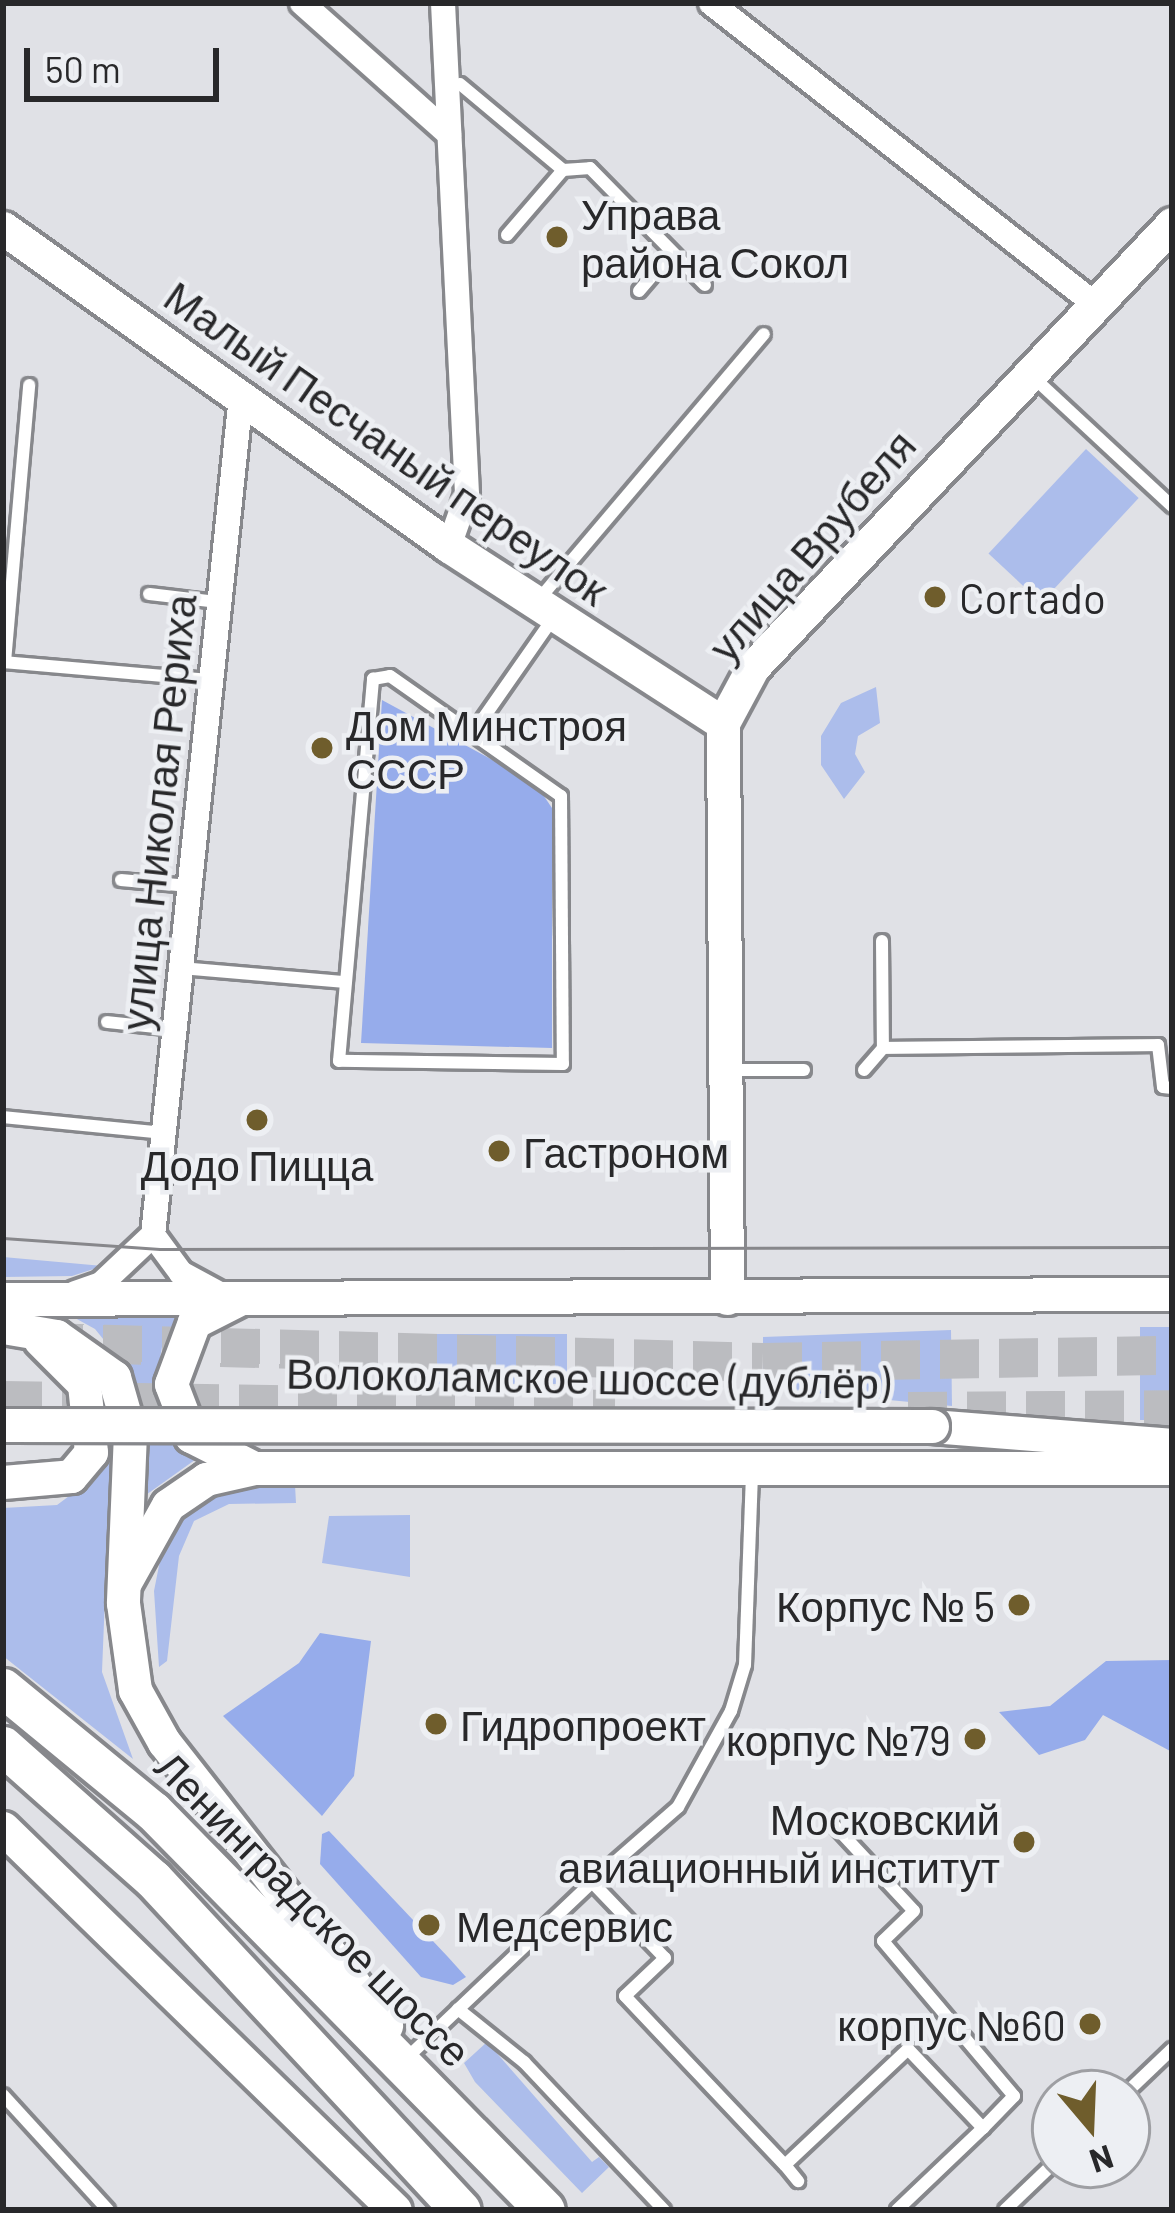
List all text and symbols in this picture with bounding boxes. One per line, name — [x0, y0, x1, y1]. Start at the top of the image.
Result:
scale bar — [30, 24, 225, 98]
text: 50 m — [45, 47, 121, 90]
place label: Управа района Сокол — [581, 188, 849, 286]
marker: Управа района Сокол — [544, 224, 570, 250]
street label: Малый Песчаный переулок — [156, 270, 618, 614]
street label: улица Врубеля — [697, 419, 925, 671]
place label: Cortado — [959, 572, 1106, 622]
marker: Cortado — [922, 584, 948, 610]
street label: улица Николая Рериха — [109, 591, 205, 1033]
place label: Дом Минстроя СССР — [346, 699, 627, 798]
marker: Дом Минстроя СССР — [309, 735, 335, 761]
marker: Додо Пицца — [244, 1107, 270, 1133]
place label: Гастроном — [523, 1126, 729, 1176]
marker: Гастроном — [486, 1138, 512, 1164]
place label: Додо Пицца — [141, 1139, 373, 1189]
street label: Волоколамское шоссе (дублёр) — [286, 1347, 890, 1407]
place label: Корпус № 5 — [776, 1580, 995, 1630]
marker: Корпус № 5 — [1006, 1592, 1032, 1618]
place label: Гидропроект — [460, 1699, 706, 1749]
marker: Гидропроект — [423, 1711, 449, 1737]
place label: корпус №79 — [726, 1714, 951, 1764]
marker: корпус №79 — [962, 1726, 988, 1752]
street label: Ленинградское шоссе — [146, 1740, 482, 2076]
place label: Московский авиационный институт — [558, 1793, 1000, 1892]
marker: Московский авиационный институт — [1011, 1829, 1037, 1855]
place label: Медсервис — [456, 1900, 673, 1950]
marker: Медсервис — [413, 1909, 445, 1941]
place label: корпус №60 — [837, 1999, 1066, 2049]
marker: корпус №60 — [1077, 2011, 1103, 2037]
north arrow — [1031, 2069, 1151, 2189]
text: N — [1085, 2138, 1119, 2183]

